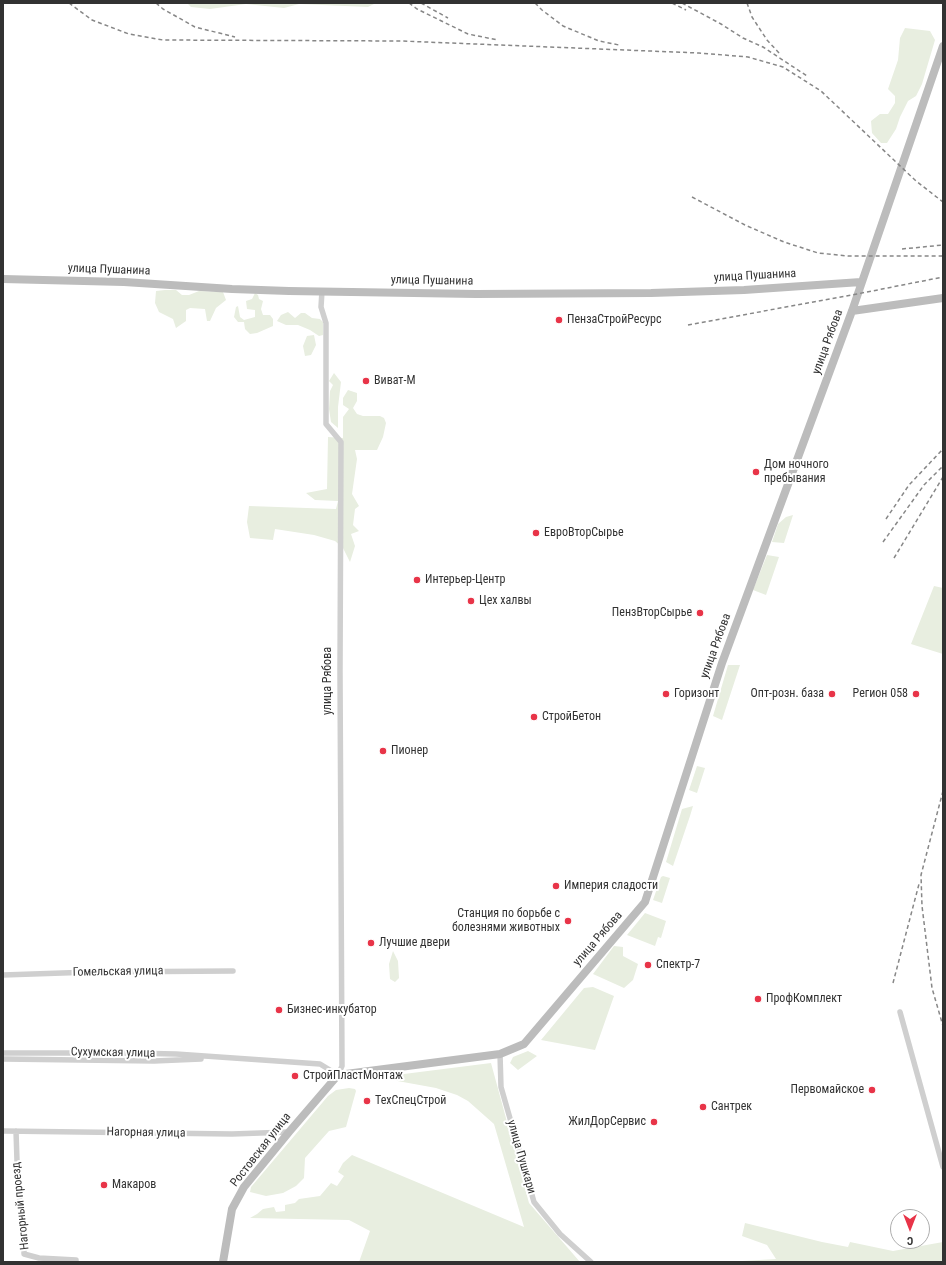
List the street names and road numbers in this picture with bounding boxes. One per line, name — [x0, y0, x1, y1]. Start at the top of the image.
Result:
street label: улица Пушанина — [68, 261, 150, 279]
street label: улица Пушанина — [713, 267, 797, 285]
street label: улица Пушанина — [391, 273, 473, 289]
street label: улица Рябова — [810, 308, 846, 376]
street label: улица Рябова — [698, 612, 734, 680]
street label: улица Рябова — [321, 647, 335, 715]
street label: улица Рябова — [570, 909, 626, 969]
street label: Гомельская улица — [73, 964, 163, 980]
street label: Сухумская улица — [71, 1045, 155, 1061]
street label: Ростовская улица — [228, 1110, 294, 1190]
street label: улица Пушкари — [504, 1118, 538, 1196]
street label: Нагорная улица — [106, 1125, 186, 1141]
street label: Нагорный проезд — [9, 1161, 33, 1251]

